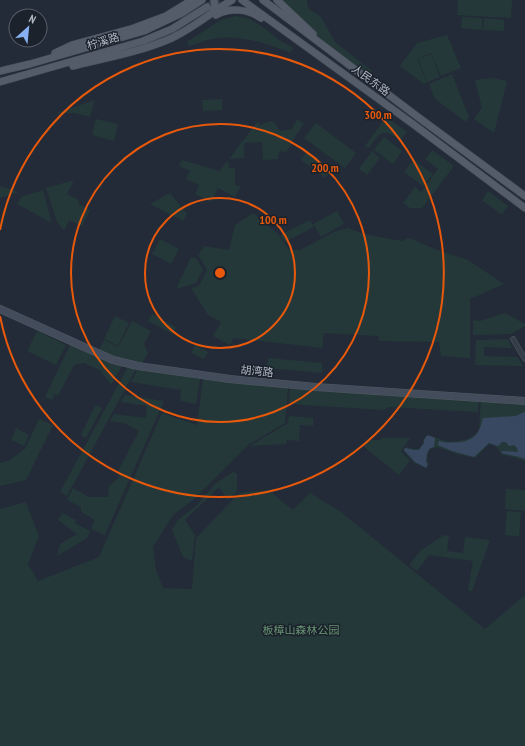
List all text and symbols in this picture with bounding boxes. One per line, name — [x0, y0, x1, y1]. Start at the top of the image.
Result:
north arrow — [8, 8, 48, 48]
text: N — [27, 12, 38, 27]
street label: 柠溪路 — [85, 29, 121, 53]
street label: 人民东路 — [349, 61, 393, 99]
text: 300 m — [364, 107, 392, 122]
text: 200 m — [311, 160, 339, 175]
text: 100 m — [259, 212, 287, 227]
centre of rings — [213, 266, 227, 280]
street label: 胡湾路 — [240, 363, 274, 379]
park label: 板樟山森林公园 — [263, 623, 340, 637]

